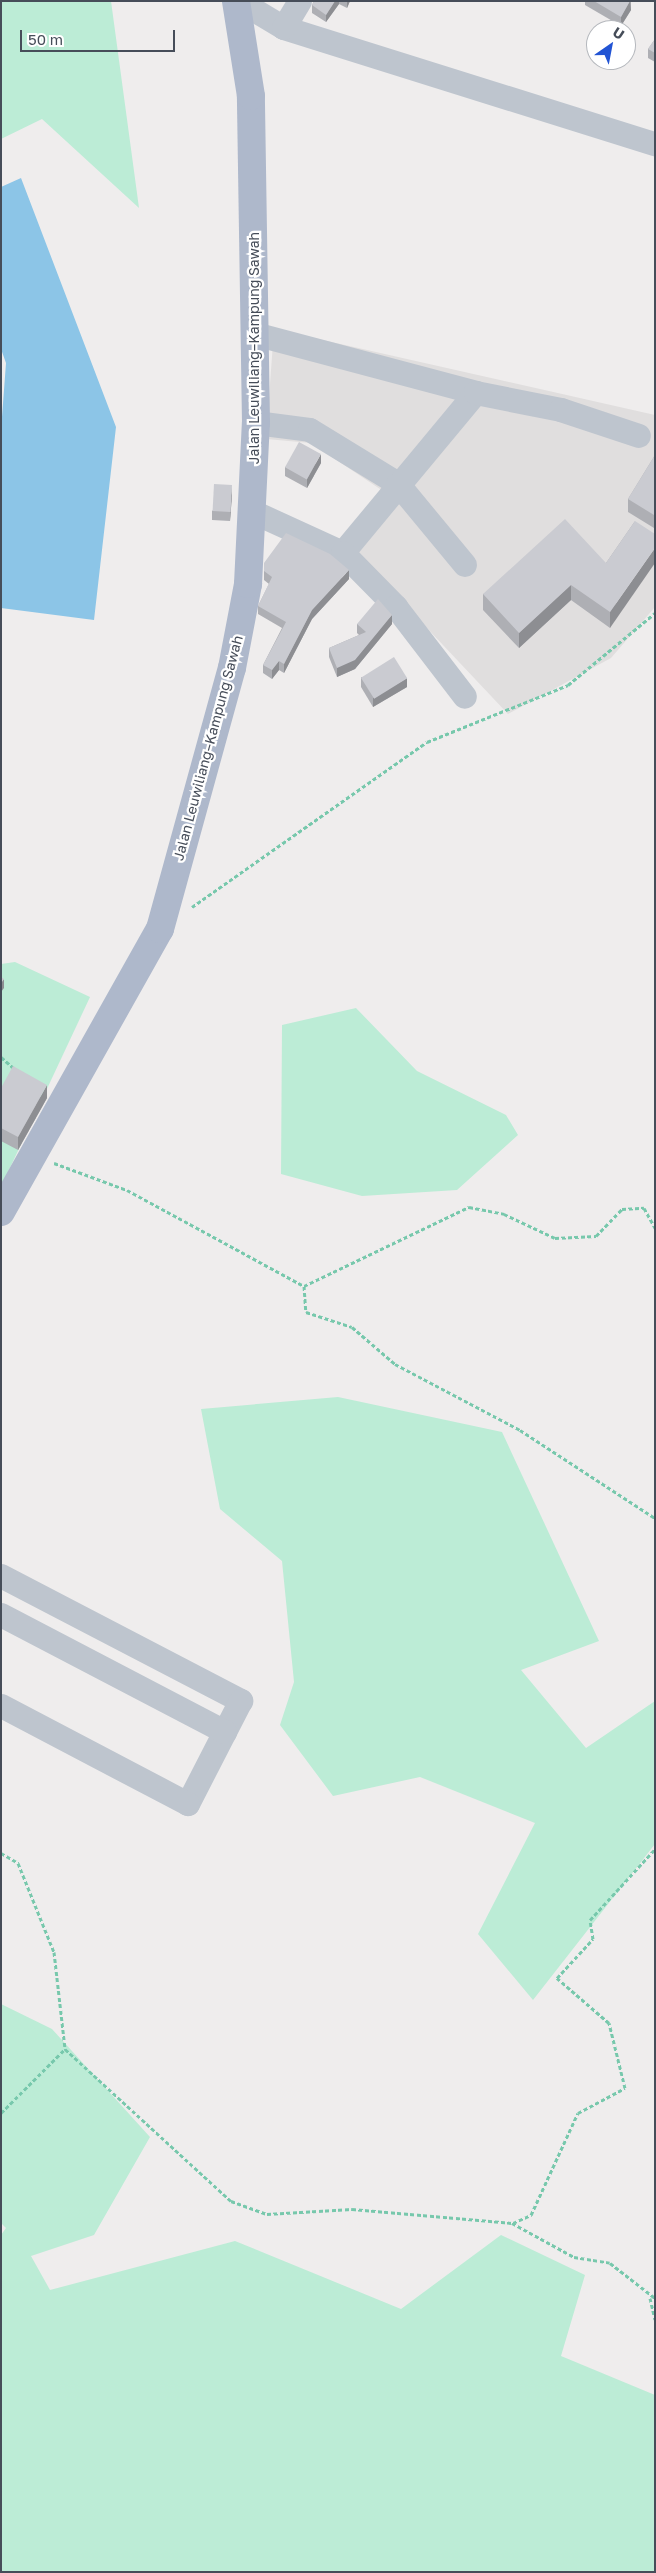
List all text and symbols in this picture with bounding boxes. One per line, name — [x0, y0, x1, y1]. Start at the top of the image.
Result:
scale bar — [22, 20, 178, 52]
north arrow — [586, 20, 636, 70]
text: U — [610, 23, 628, 43]
text: 50 m — [28, 30, 63, 48]
street label: Jalan Leuwiliang–Kampung Sawah — [246, 232, 262, 464]
street label: Jalan Leuwiliang–Kampung Sawah — [170, 634, 246, 862]

